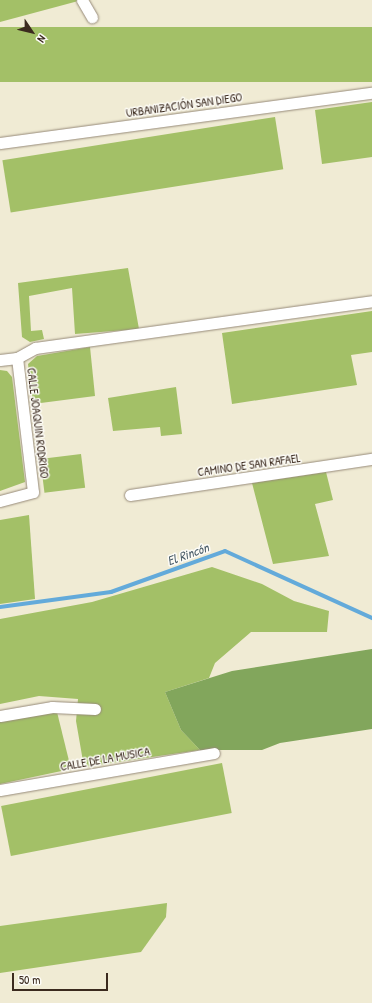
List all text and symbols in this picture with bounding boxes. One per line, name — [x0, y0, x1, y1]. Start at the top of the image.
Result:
north arrow — [12, 12, 52, 52]
text: N — [34, 32, 49, 45]
street label: URBANIZACIÓN SAN DIEGO — [125, 90, 243, 120]
street label: CALLE JOAQUIN RODRIGO — [24, 367, 52, 479]
street label: CAMINO DE SAN RAFAEL — [197, 451, 301, 479]
water label: El Rincón — [165, 539, 211, 569]
street label: CALLE DE LA MUSICA — [59, 744, 151, 774]
scale bar — [14, 965, 110, 991]
text: 50 m — [19, 971, 40, 988]

